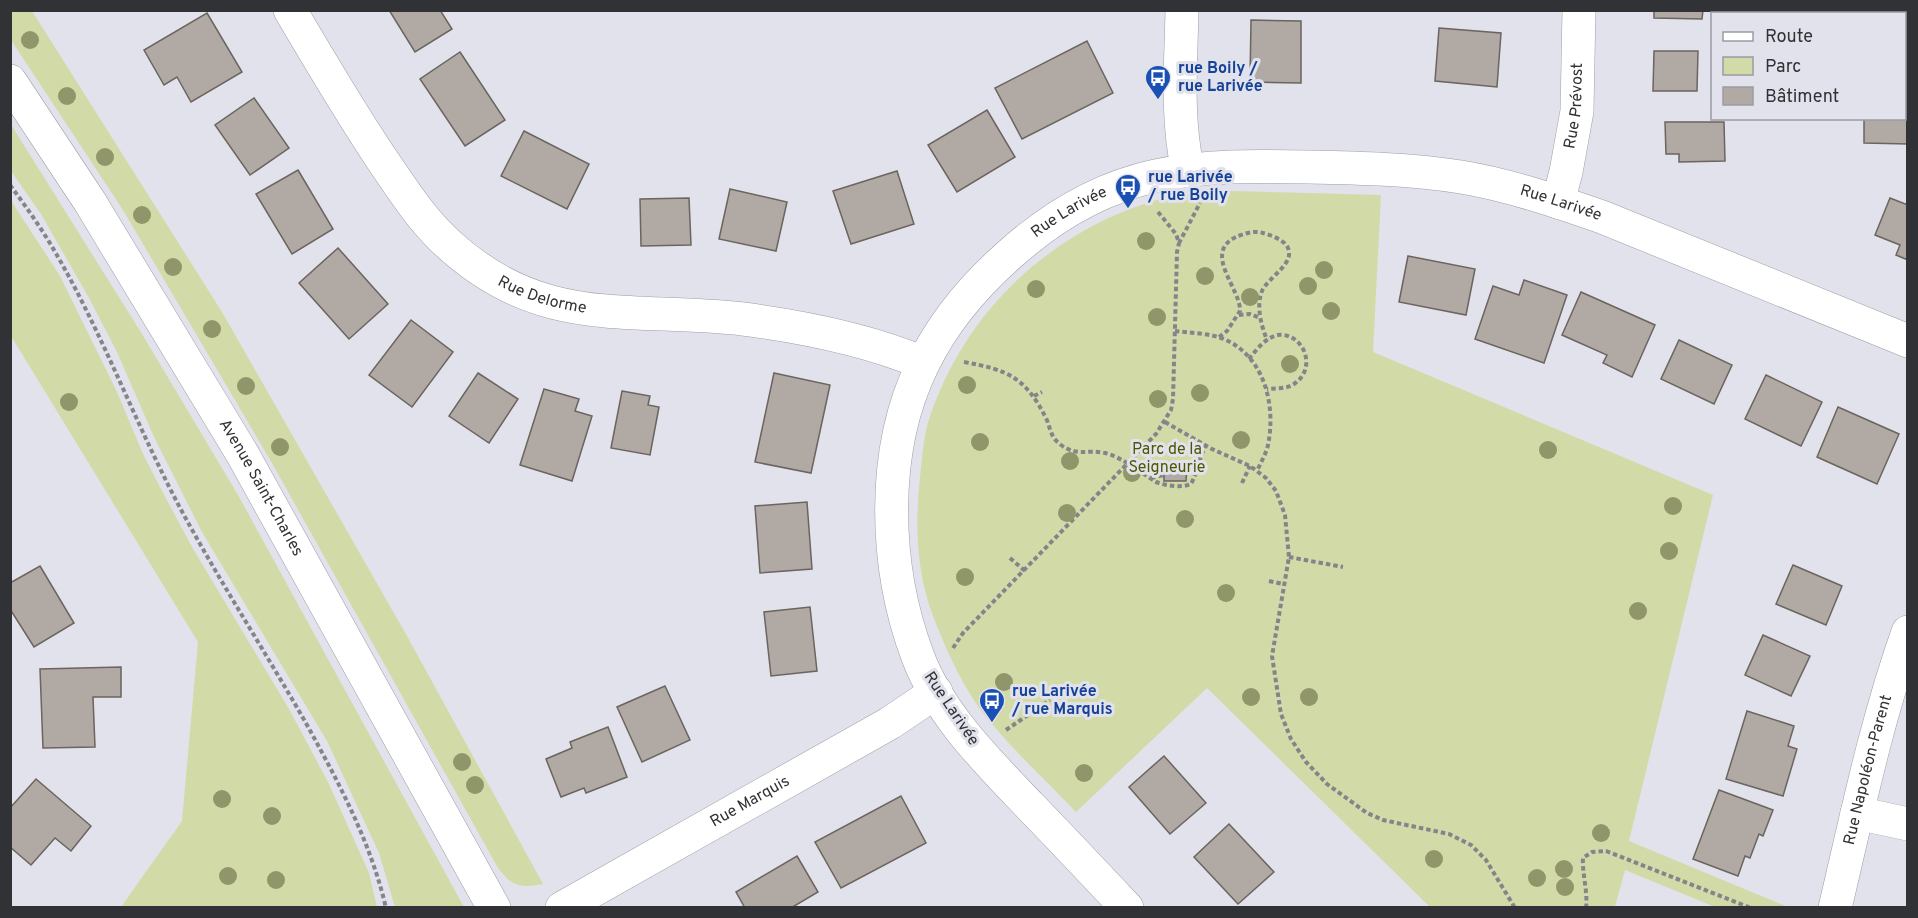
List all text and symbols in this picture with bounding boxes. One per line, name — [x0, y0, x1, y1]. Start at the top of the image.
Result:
legend — [1711, 12, 1906, 120]
text: Route — [1765, 26, 1813, 49]
text: Parc — [1765, 56, 1801, 79]
place label: rue Boily / rue Larivée — [1178, 59, 1263, 97]
bus stop icon: rue Boily / rue Larivée — [1143, 63, 1173, 101]
street label: Rue Prévost — [1560, 63, 1588, 150]
text: Bâtiment — [1765, 86, 1839, 109]
place label: rue Larivée / rue Boily — [1147, 168, 1233, 206]
bus stop icon: rue Larivée / rue Boily — [1113, 172, 1143, 210]
street label: Rue Larivée — [1517, 181, 1604, 226]
street label: Rue Larivée — [1027, 182, 1110, 243]
street label: Rue Delorme — [494, 272, 588, 319]
street label: Avenue Saint-Charles — [214, 416, 307, 560]
park label: Parc de la Seigneurie — [1129, 440, 1205, 478]
street label: Rue Larivée — [919, 668, 983, 750]
place label: rue Larivée / rue Marquis — [1011, 682, 1113, 720]
bus stop icon: rue Larivée / rue Marquis — [977, 686, 1007, 724]
street label: Rue Napoléon-Parent — [1840, 693, 1897, 847]
street label: Rue Marquis — [707, 772, 793, 832]

